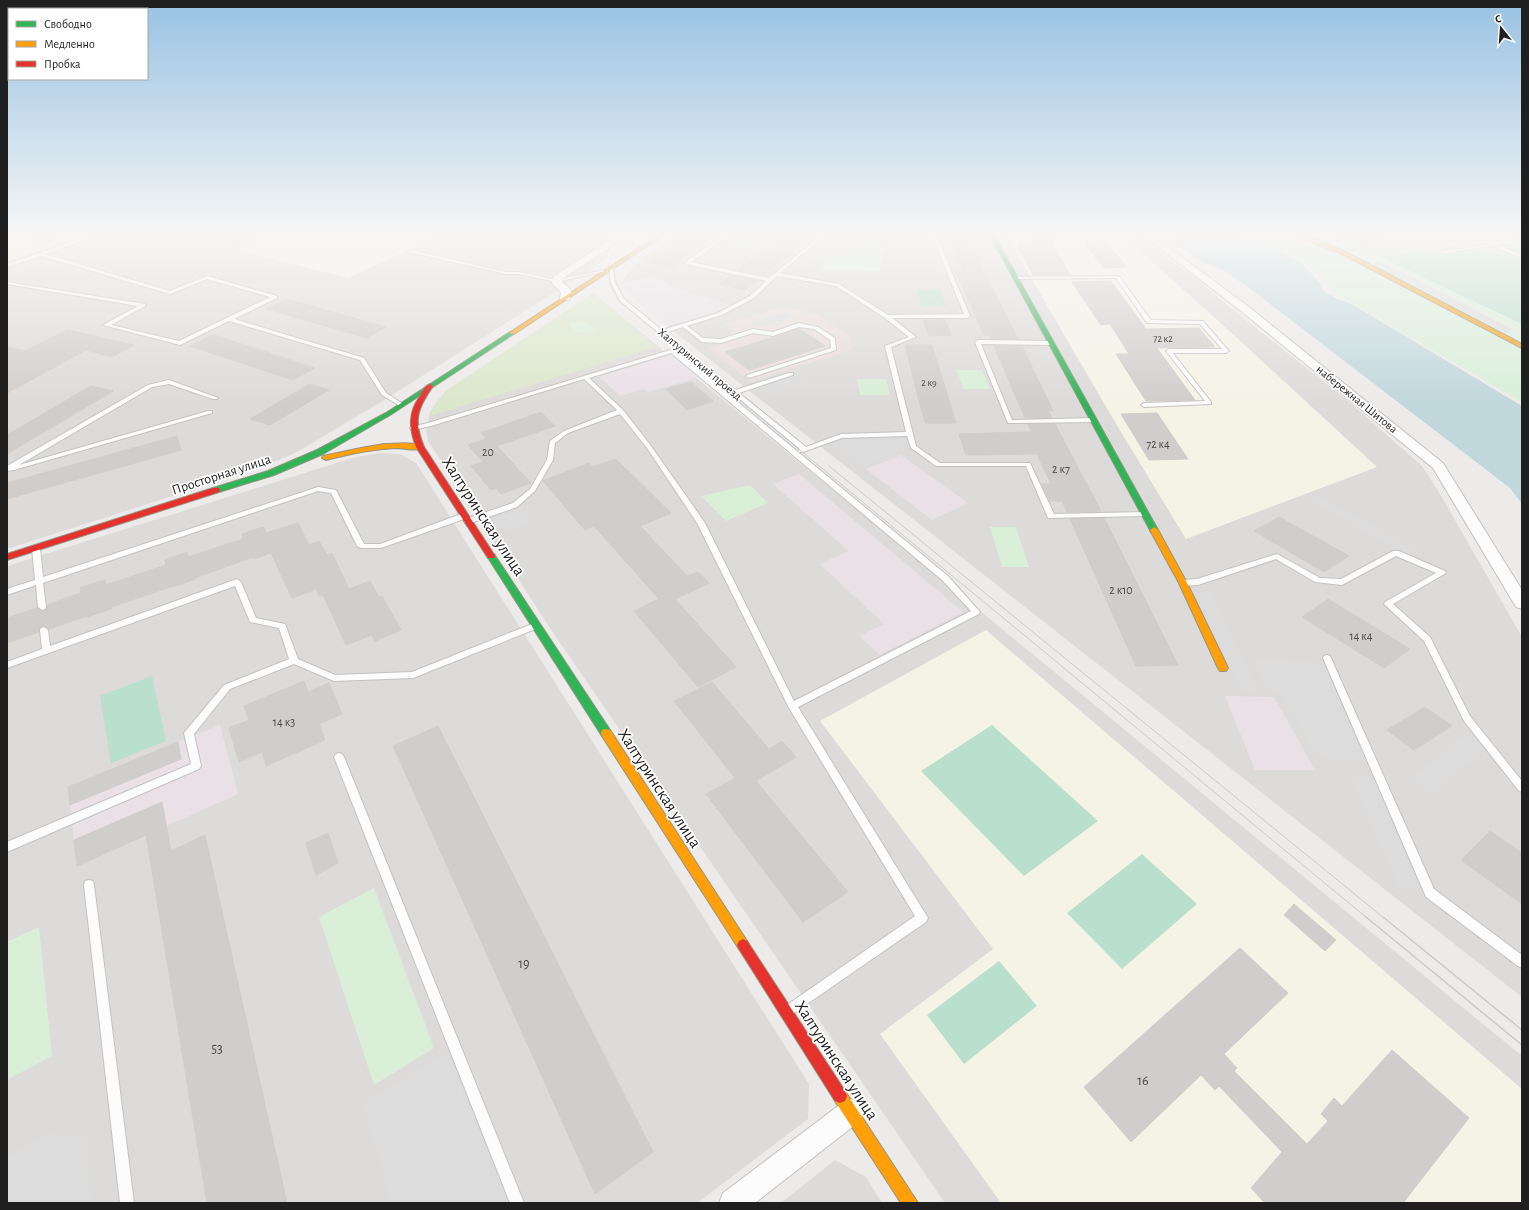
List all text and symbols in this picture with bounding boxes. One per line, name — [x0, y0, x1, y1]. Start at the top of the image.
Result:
legend — [8, 8, 148, 80]
north arrow — [1481, 8, 1521, 48]
text: С — [1494, 13, 1503, 25]
text: Свободно — [44, 18, 92, 30]
text: Медленно — [44, 38, 95, 50]
text: Пробка — [44, 58, 81, 70]
street label: Халтуринский проезд — [655, 325, 744, 403]
house number: 72 к2 — [1153, 334, 1173, 344]
street label: набережная Шитова — [1314, 363, 1400, 436]
house number: 2 к9 — [921, 378, 937, 388]
house number: 72 к4 — [1146, 438, 1170, 450]
house number: 20 — [482, 446, 494, 458]
street label: Просторная улица — [170, 452, 273, 498]
street label: Халтуринская улица — [438, 454, 529, 580]
house number: 2 к7 — [1052, 463, 1070, 475]
house number: 2 к10 — [1109, 584, 1133, 596]
house number: 14 к4 — [1349, 630, 1373, 642]
house number: 14 к3 — [273, 716, 295, 728]
street label: Халтуринская улица — [614, 726, 705, 852]
house number: 19 — [518, 957, 530, 971]
street label: Халтуринская улица — [791, 998, 882, 1124]
house number: 53 — [211, 1042, 223, 1056]
house number: 16 — [1137, 1074, 1149, 1088]

